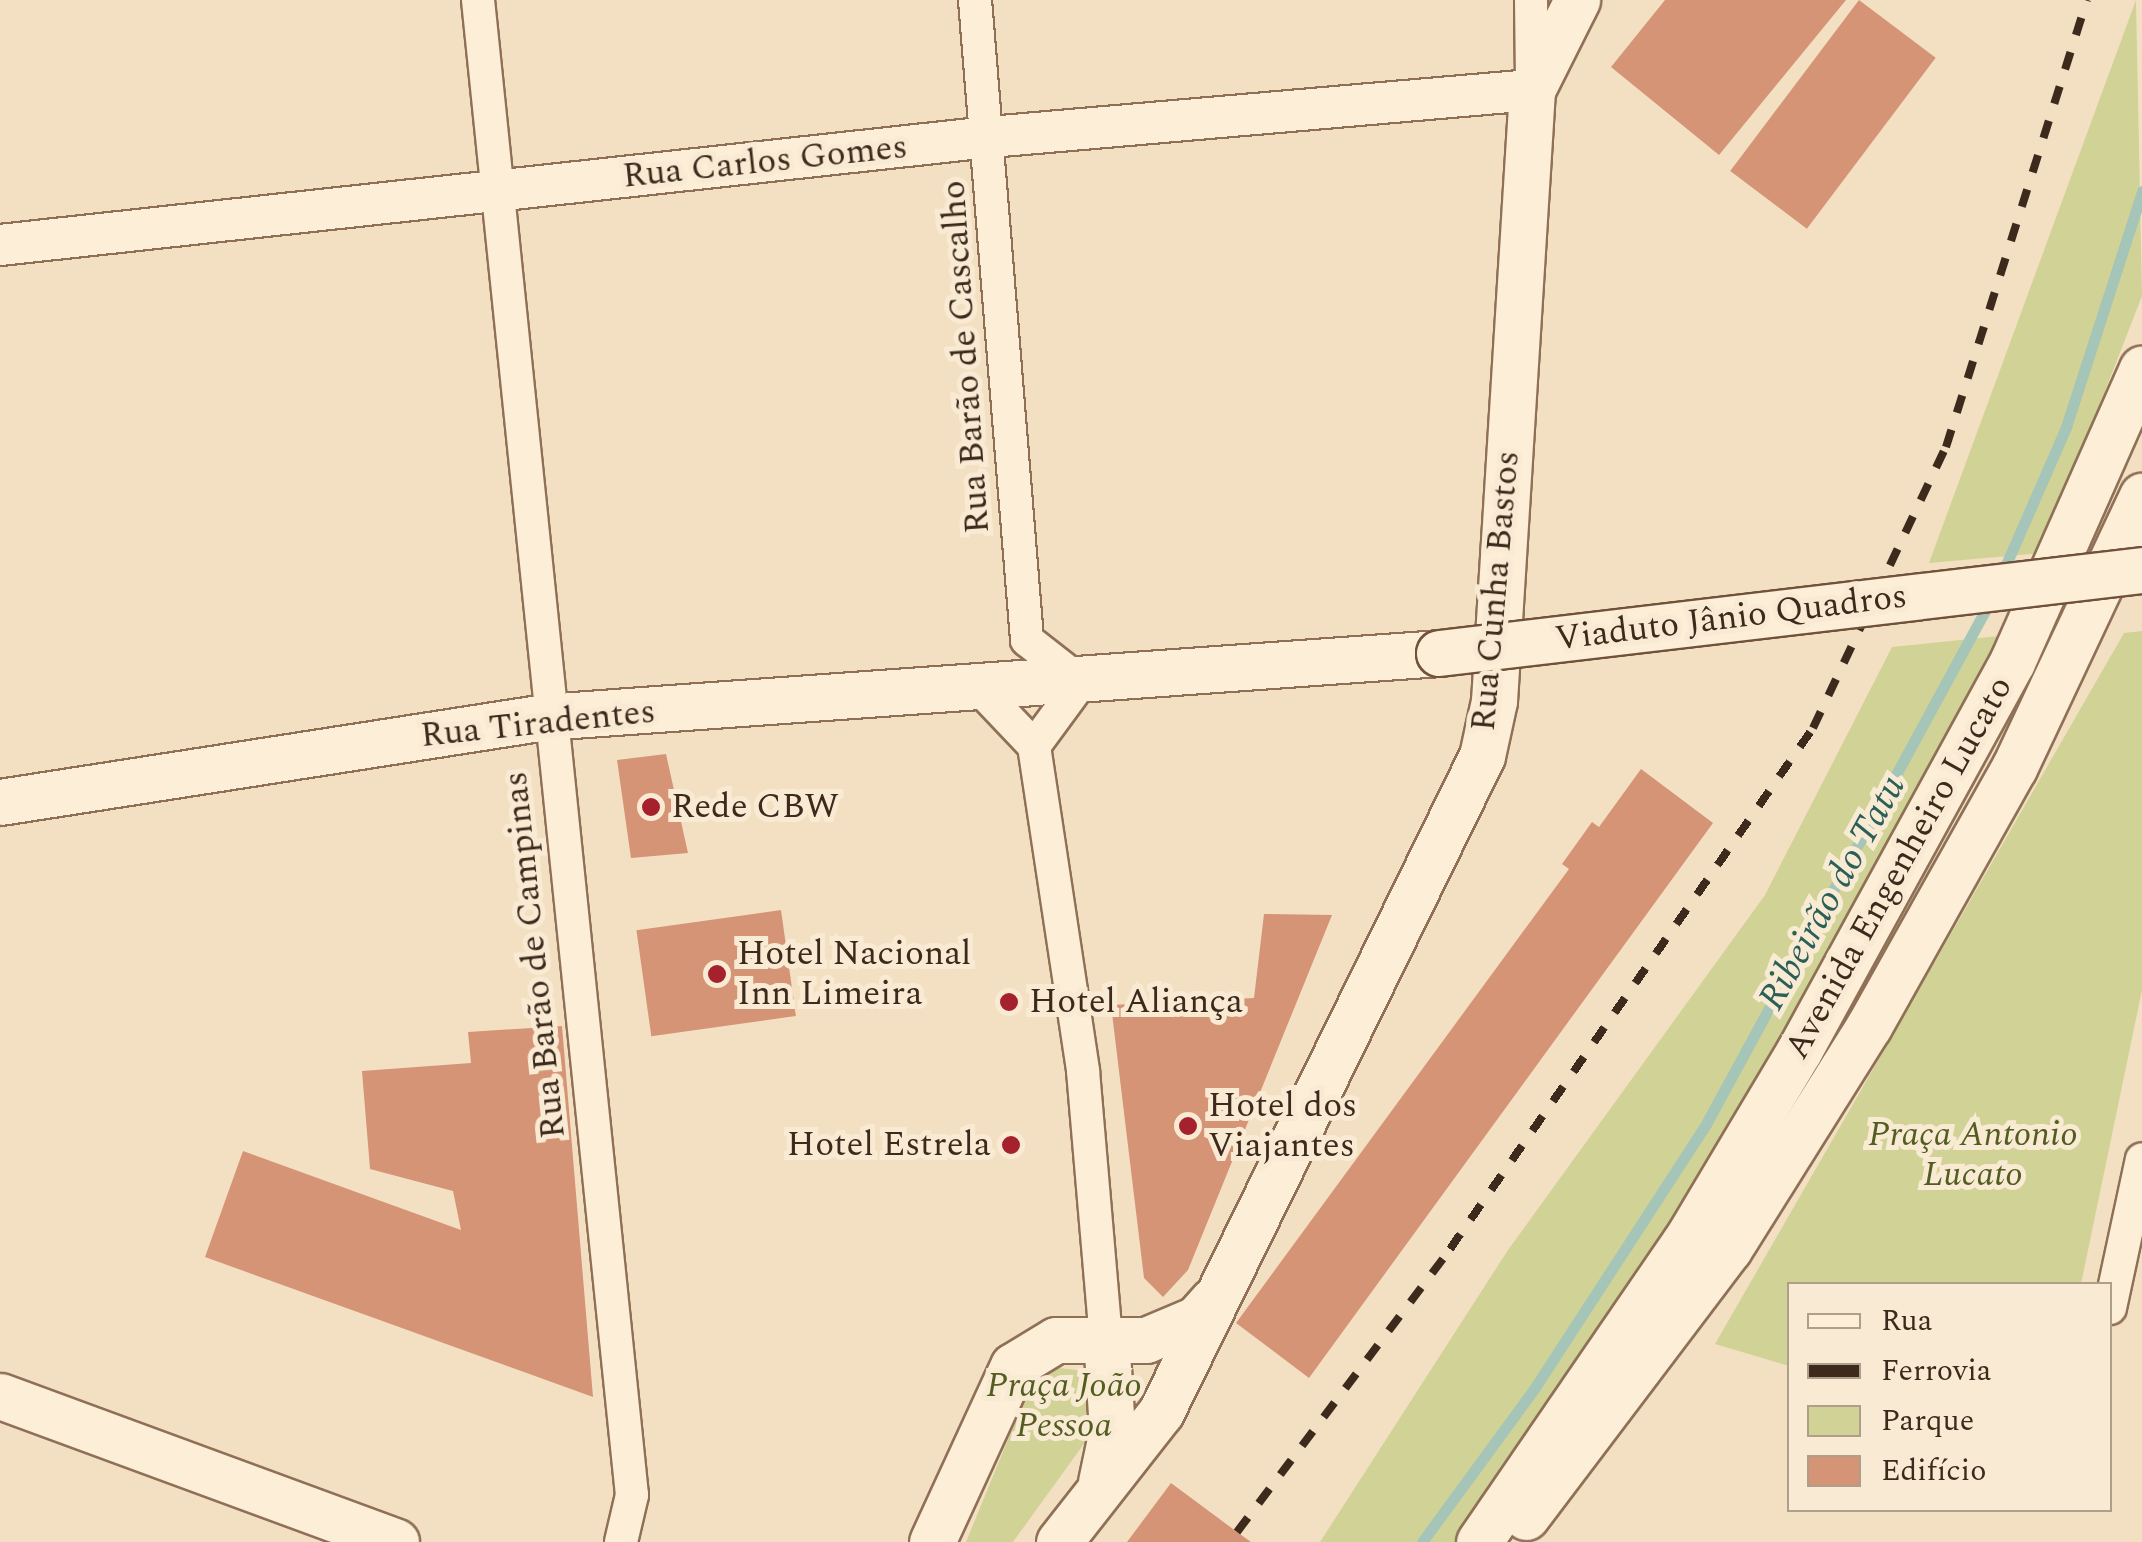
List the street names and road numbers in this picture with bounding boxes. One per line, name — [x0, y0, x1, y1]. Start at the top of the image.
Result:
street label: Rua Carlos Gomes — [621, 126, 909, 198]
street label: Rua Barão de Cascalho — [933, 179, 999, 535]
street label: Rua Cunha Bastos — [1463, 449, 1529, 733]
street label: Viaduto Jânio Quadros — [1553, 576, 1909, 660]
street label: Avenida Engenheiro Lucato — [1776, 669, 2022, 1067]
street label: Rua Tiradentes — [419, 691, 657, 757]
street label: Rua Barão de Campinas — [495, 769, 575, 1141]

